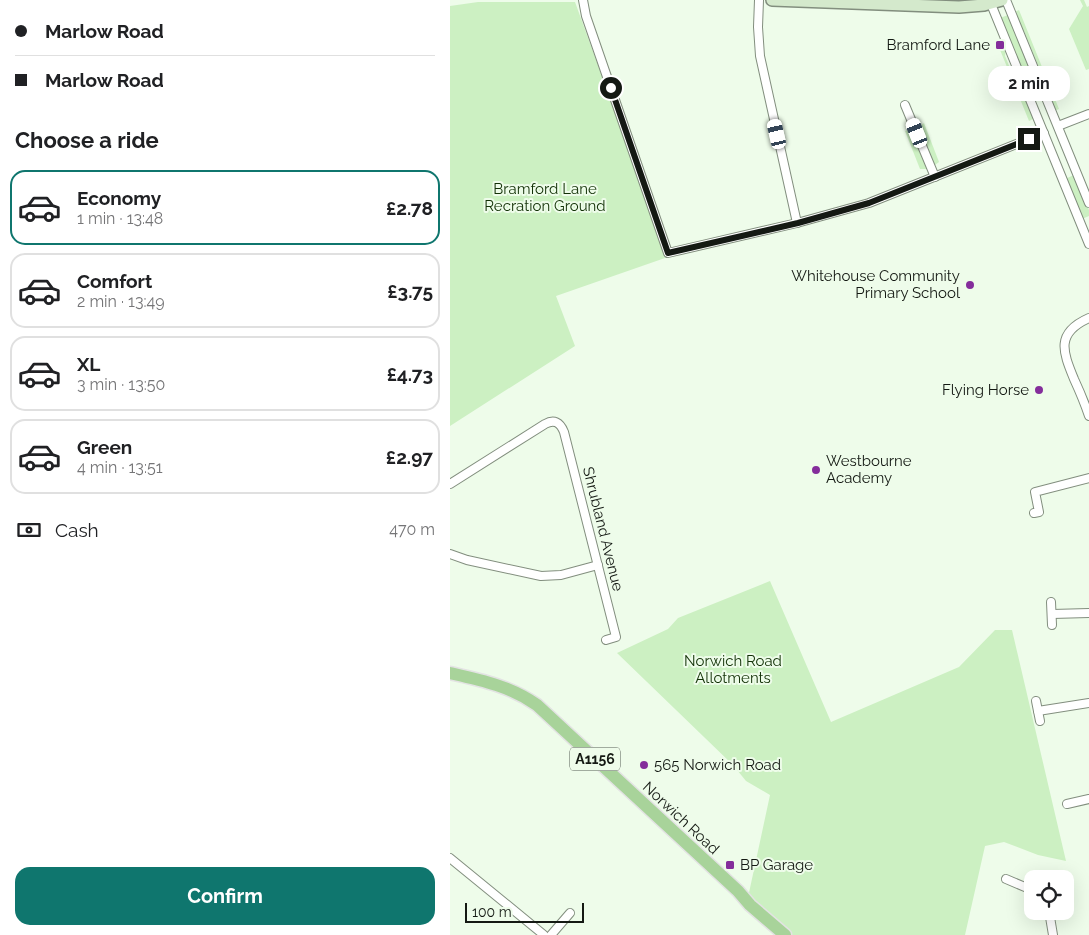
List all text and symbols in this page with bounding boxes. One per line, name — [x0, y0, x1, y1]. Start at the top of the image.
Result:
text: Marlow Road — [45, 20, 164, 42]
place label: Bramford Lane — [887, 36, 990, 54]
marker: Bramford Lane — [994, 39, 1006, 51]
callout: 2 min — [988, 66, 1070, 102]
text: Marlow Road — [45, 69, 164, 91]
text: 2 min — [1008, 74, 1050, 93]
route start — [600, 77, 622, 99]
car — [904, 116, 929, 150]
car — [766, 118, 787, 150]
text: Choose a ride — [15, 127, 159, 153]
route end — [1018, 128, 1040, 150]
park label: Bramford Lane Recration Ground — [484, 180, 606, 215]
icon: car — [17, 185, 62, 230]
text: Economy — [77, 187, 161, 209]
text: £2.78 — [386, 197, 433, 219]
text: 1 min · 13:48 — [77, 209, 163, 228]
place label: Whitehouse Community Primary School — [791, 267, 961, 302]
icon: car — [17, 268, 62, 313]
text: Comfort — [77, 270, 152, 292]
marker: Whitehouse Community Primary School — [964, 279, 976, 291]
text: £3.75 — [387, 280, 433, 302]
text: 2 min · 13:49 — [77, 292, 165, 311]
icon: car — [17, 351, 62, 396]
text: XL — [77, 353, 100, 375]
text: £4.73 — [387, 363, 433, 385]
text: 3 min · 13:50 — [77, 375, 165, 394]
place label: Flying Horse — [942, 381, 1029, 399]
marker: Flying Horse — [1033, 384, 1045, 396]
icon: car — [17, 434, 62, 479]
text: Green — [77, 436, 132, 458]
text: £2.97 — [386, 446, 433, 468]
place label: Westbourne Academy — [826, 452, 912, 487]
text: 4 min · 13:51 — [77, 458, 163, 477]
marker: Westbourne Academy — [810, 464, 822, 476]
street label: Shrubland Avenue — [579, 465, 627, 593]
icon: cash — [15, 516, 43, 544]
text: Cash — [55, 519, 99, 541]
text: 470 m — [389, 520, 435, 539]
park label: Norwich Road Allotments — [684, 652, 782, 687]
road number: A1156 — [570, 748, 620, 771]
place label: 565 Norwich Road — [654, 756, 781, 774]
marker: 565 Norwich Road — [638, 759, 650, 771]
street label: Norwich Road — [639, 778, 723, 858]
place label: BP Garage — [740, 856, 813, 874]
marker: BP Garage — [724, 859, 736, 871]
button: Confirm — [15, 867, 435, 925]
map controls — [1024, 870, 1074, 920]
button: locate — [1024, 870, 1074, 920]
scale bar — [465, 900, 584, 923]
text: 100 m — [472, 904, 512, 920]

